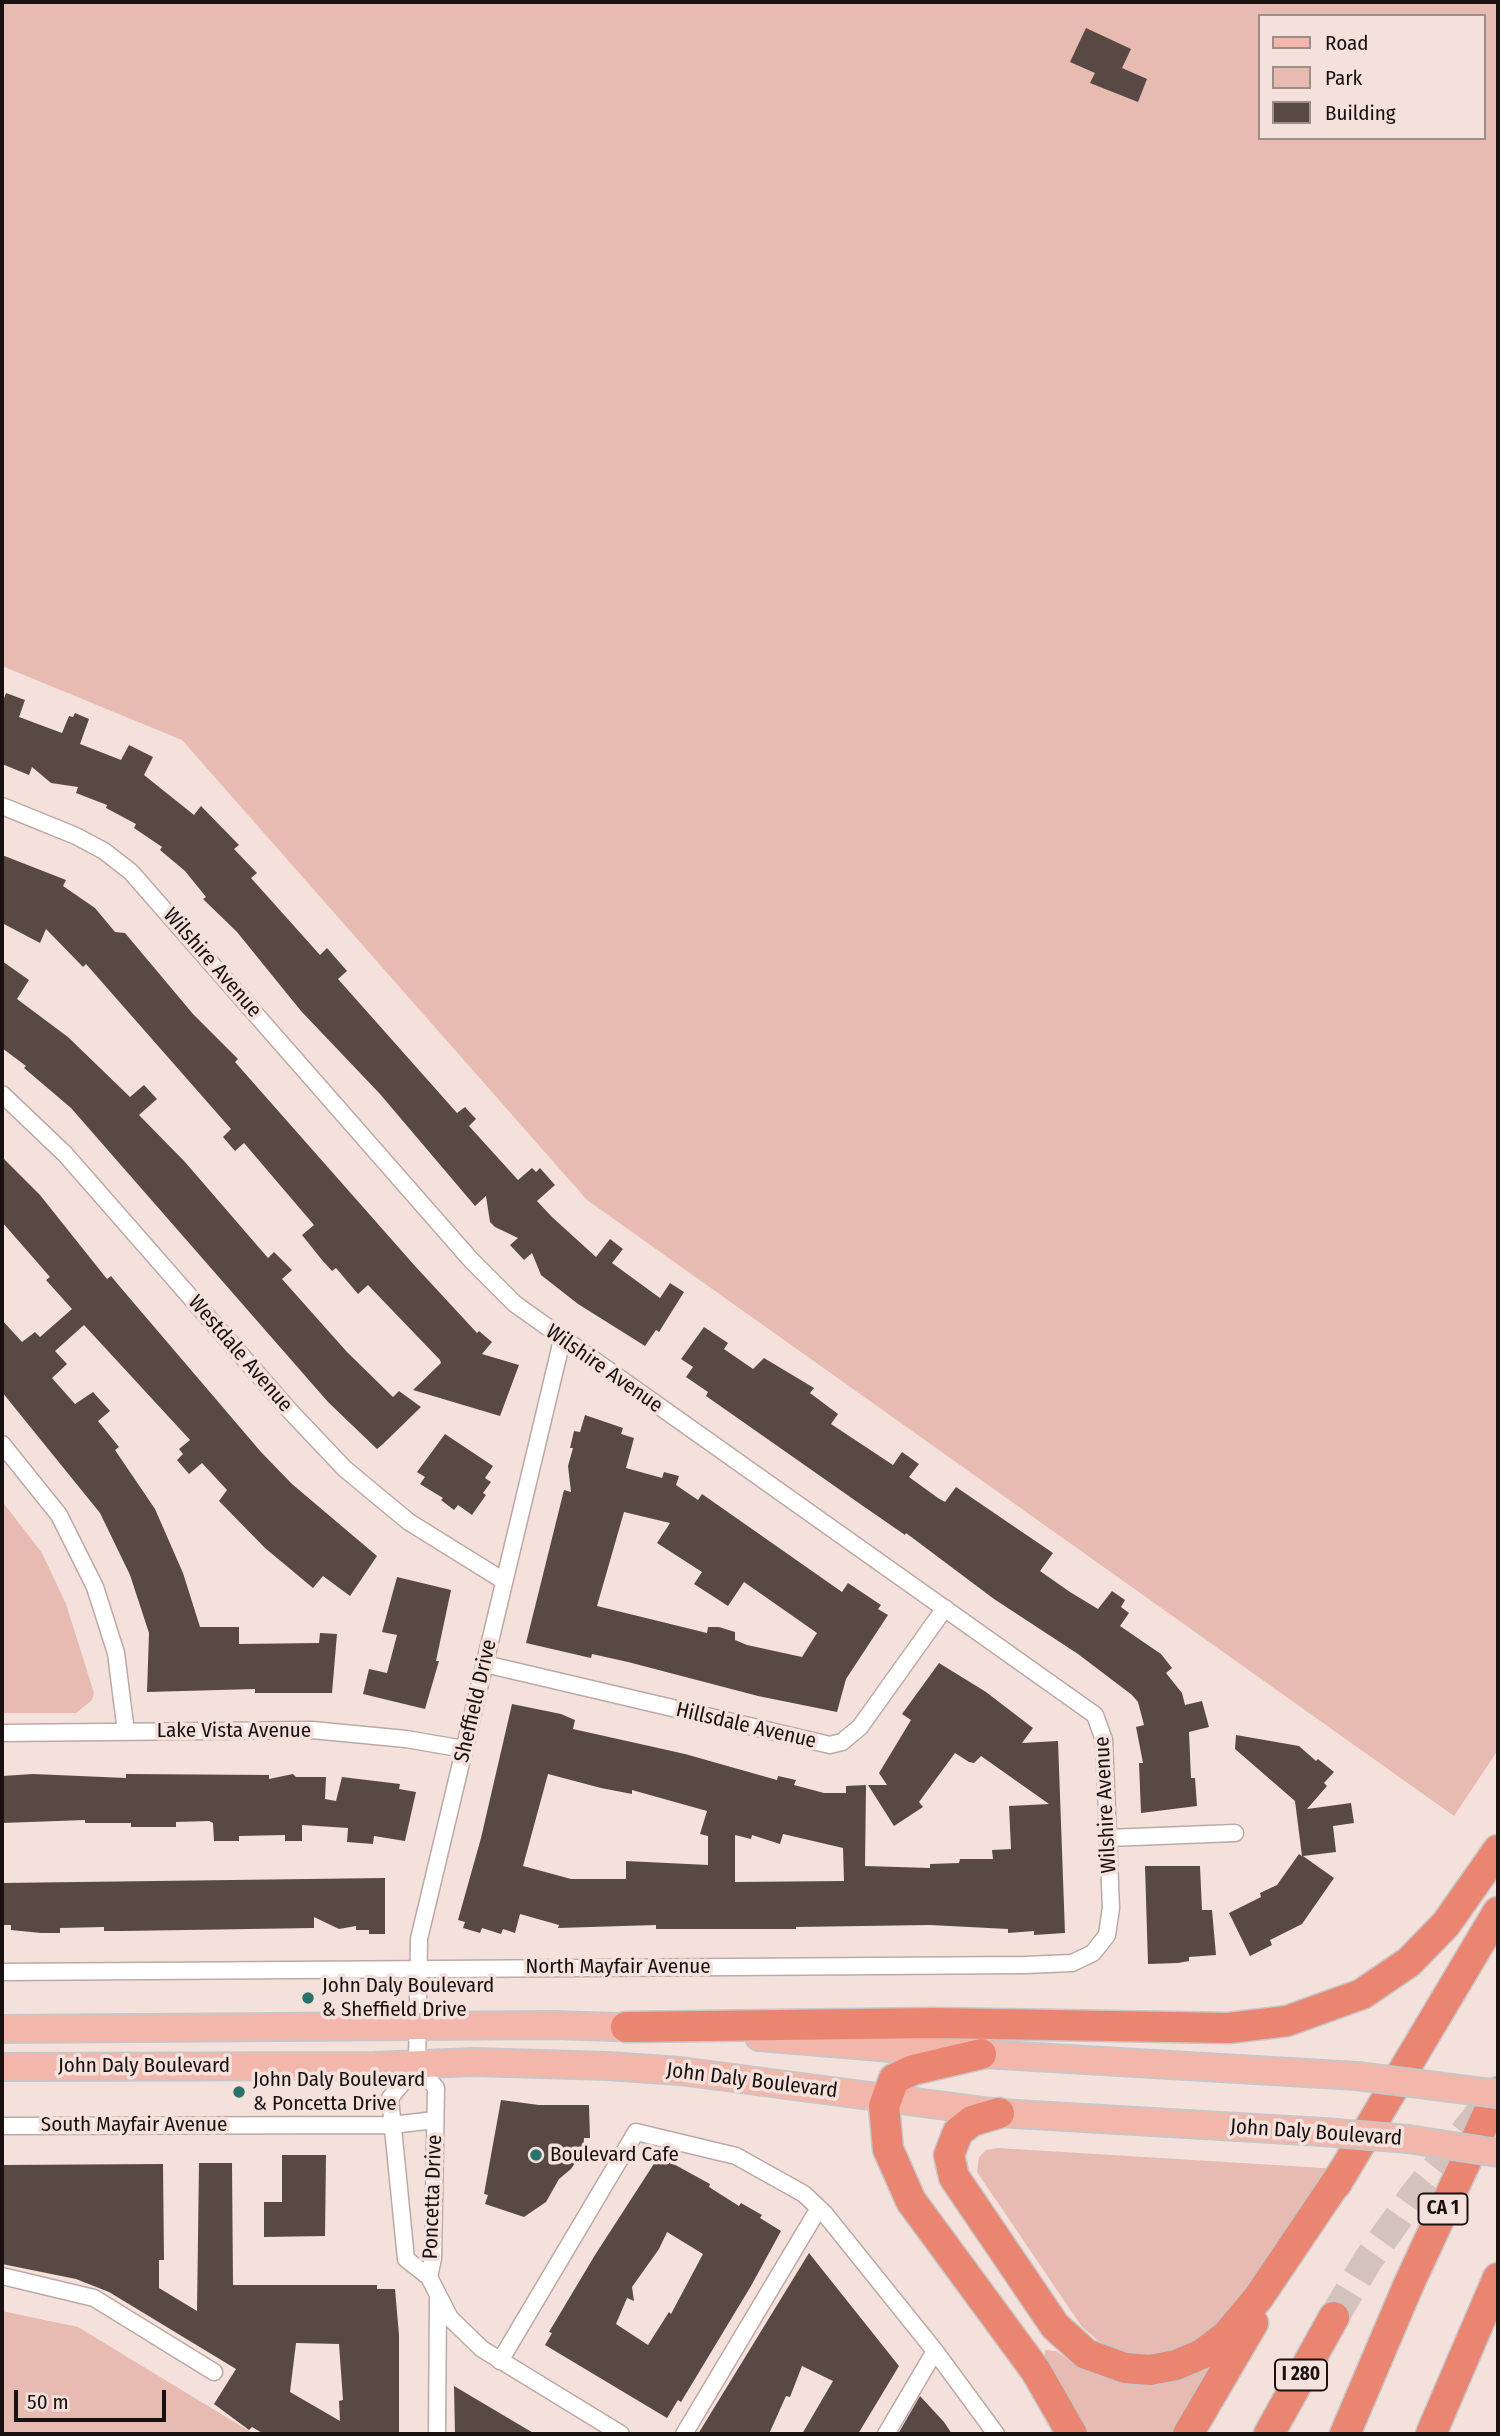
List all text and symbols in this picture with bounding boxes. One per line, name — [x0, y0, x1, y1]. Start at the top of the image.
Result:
legend — [1258, 14, 1486, 140]
text: Road — [1325, 30, 1369, 56]
text: Park — [1325, 65, 1362, 91]
text: Building — [1325, 100, 1396, 126]
street label: Wilshire Avenue — [158, 903, 266, 1023]
street label: Westdale Avenue — [182, 1290, 298, 1418]
street label: Wilshire Avenue — [541, 1319, 667, 1419]
street label: Sheffield Drive — [450, 1637, 502, 1765]
street label: Hillsdale Avenue — [673, 1698, 819, 1754]
street label: Lake Vista Avenue — [157, 1718, 311, 1744]
street label: Wilshire Avenue — [1090, 1736, 1122, 1874]
street label: North Mayfair Avenue — [525, 1954, 711, 1980]
place label: John Daly Boulevard & Sheffield Drive — [322, 1973, 494, 2023]
marker: John Daly Boulevard & Sheffield Drive — [300, 1990, 316, 2006]
street label: John Daly Boulevard — [58, 2053, 230, 2079]
street label: John Daly Boulevard — [665, 2058, 839, 2104]
place label: John Daly Boulevard & Poncetta Drive — [253, 2067, 425, 2117]
marker: John Daly Boulevard & Poncetta Drive — [231, 2084, 247, 2100]
street label: South Mayfair Avenue — [41, 2112, 227, 2138]
street label: John Daly Boulevard — [1229, 2114, 1403, 2152]
street label: Poncetta Drive — [418, 2134, 448, 2260]
place label: Boulevard Cafe — [550, 2142, 679, 2168]
marker: Boulevard Cafe — [528, 2147, 544, 2163]
road number: CA 1 — [1418, 2194, 1468, 2224]
road number: I 280 — [1275, 2360, 1327, 2390]
scale bar — [18, 2376, 170, 2420]
text: 50 m — [27, 2389, 69, 2415]

